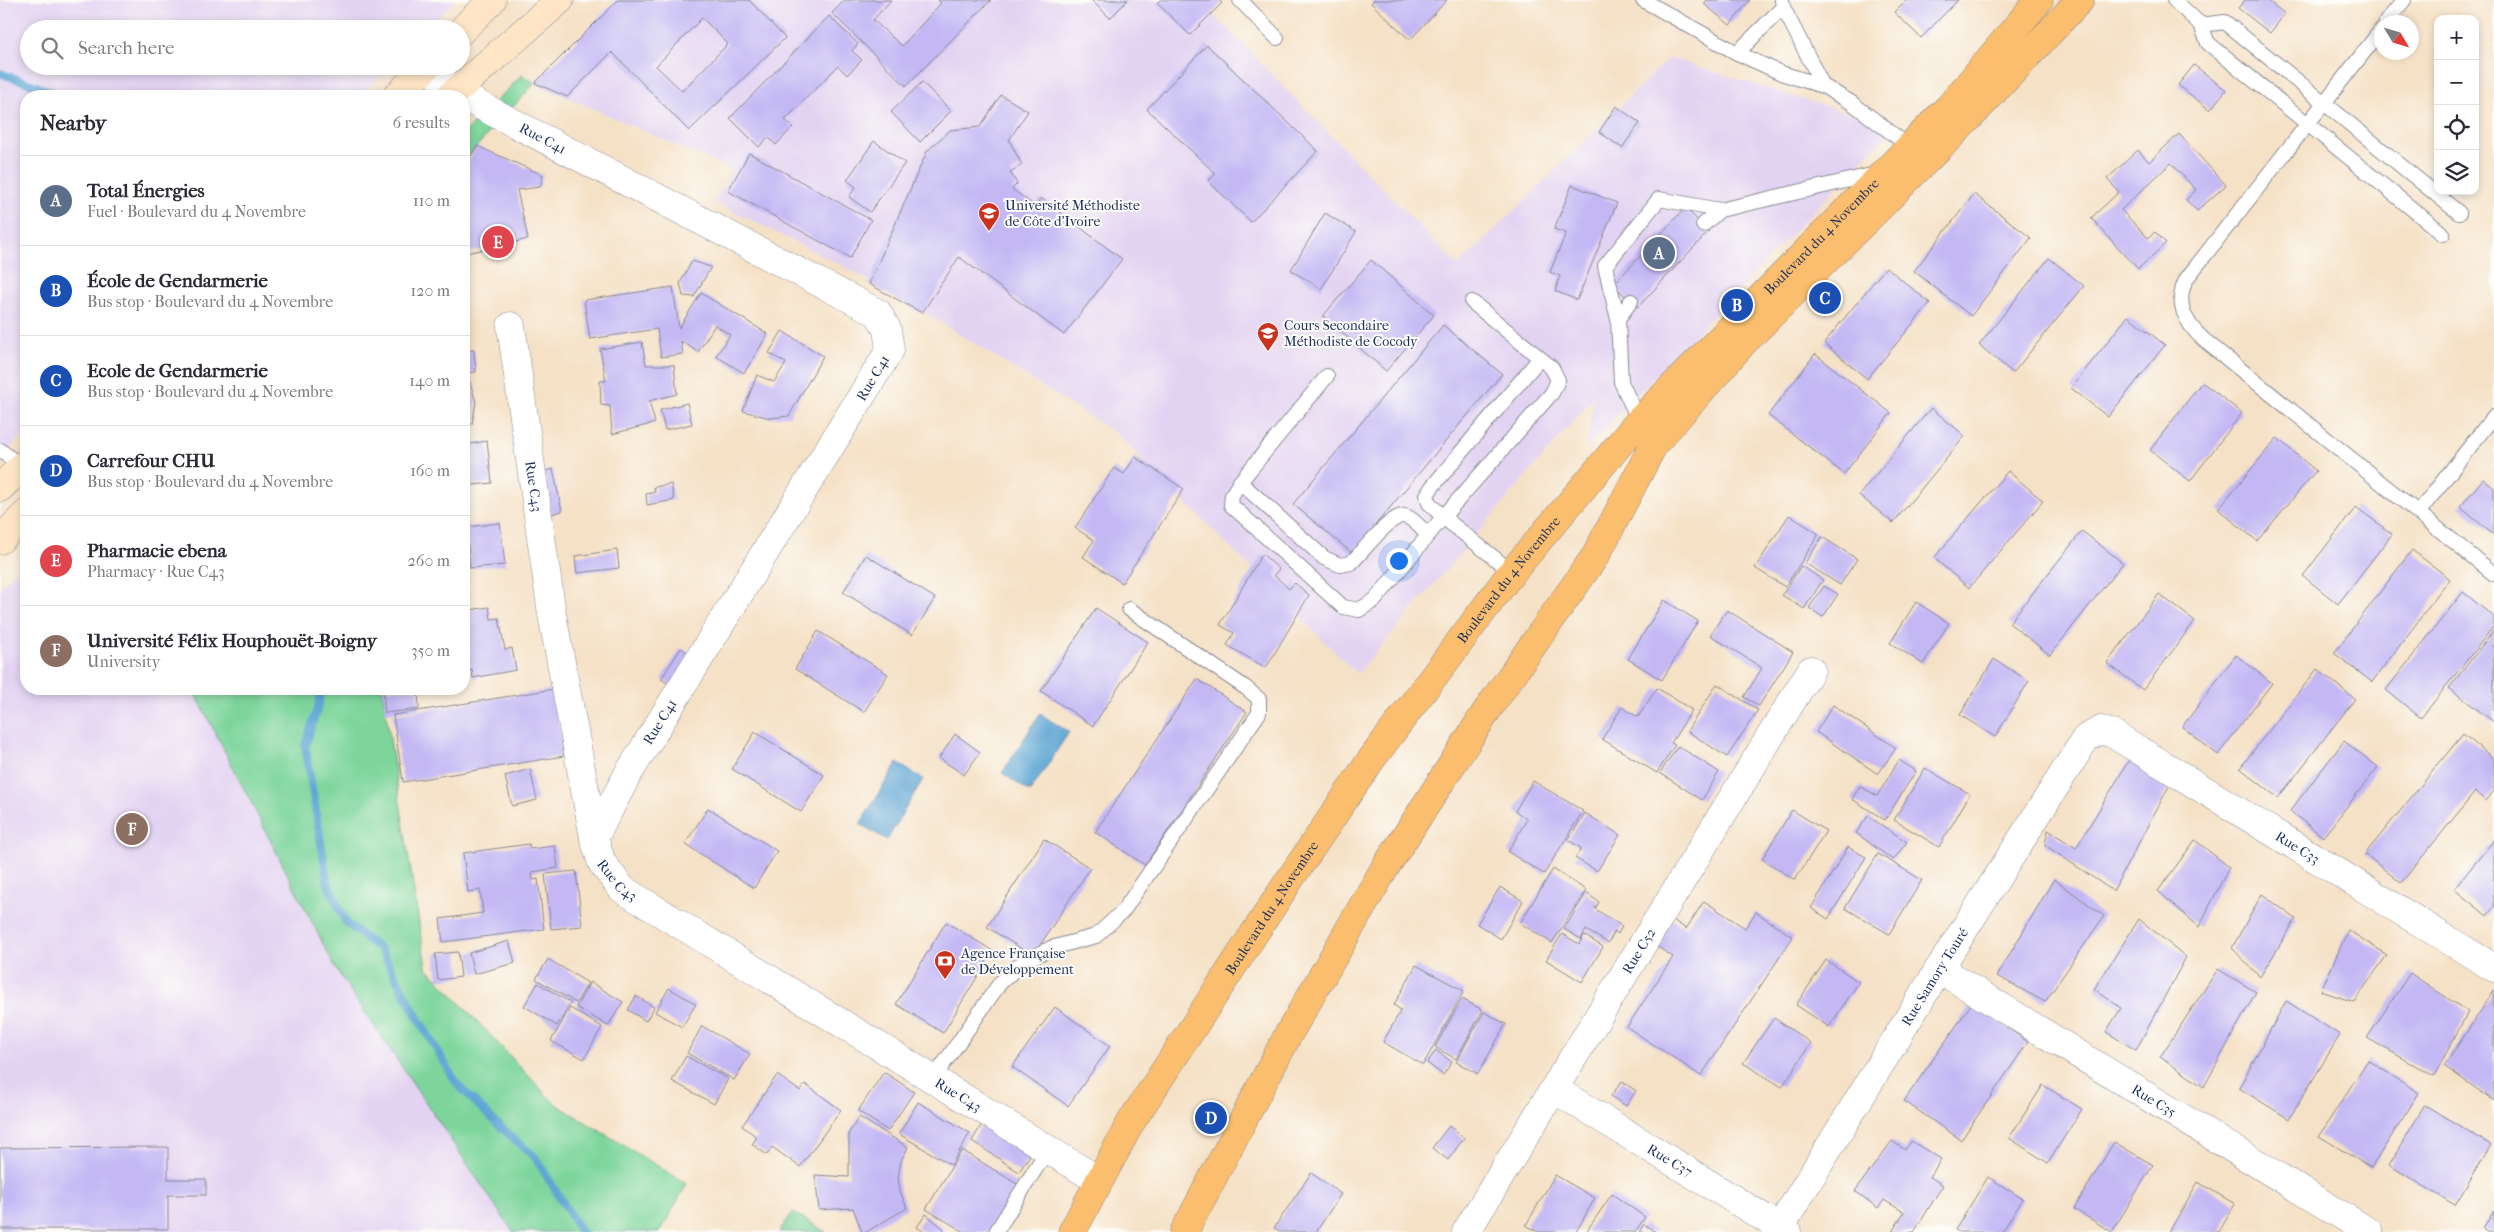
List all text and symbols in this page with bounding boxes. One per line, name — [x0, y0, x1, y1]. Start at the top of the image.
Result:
north arrow — [2374, 15, 2419, 60]
map controls — [2434, 15, 2479, 195]
button: + — [2434, 15, 2479, 60]
search box — [20, 20, 470, 75]
icon: search — [38, 34, 66, 62]
text: Search here — [78, 37, 174, 59]
button: − — [2434, 60, 2479, 105]
button: locate — [2434, 105, 2479, 150]
text: Nearby — [40, 111, 106, 135]
text: 6 results — [392, 113, 450, 132]
street label: Rue C41 — [517, 119, 569, 157]
button: layers — [2434, 150, 2479, 195]
street label: Boulevard du 4 Novembre — [1760, 175, 1882, 298]
text: Total Énergies — [87, 180, 205, 202]
text: A — [51, 191, 61, 210]
text: 110 m — [413, 191, 450, 210]
place label: Université Méthodiste de Côte d'Ivoire — [1005, 197, 1140, 230]
school or university icon: Université Méthodiste de Côte d'Ivoire — [977, 201, 1001, 232]
text: Fuel · Boulevard du 4 Novembre — [87, 202, 306, 221]
pin: E — [482, 223, 514, 261]
pin: A — [1643, 234, 1675, 272]
text: École de Gendarmerie — [87, 270, 268, 292]
pin: C — [1809, 279, 1841, 317]
text: B — [51, 281, 61, 300]
text: 120 m — [411, 281, 450, 300]
pin: B — [1721, 286, 1753, 324]
text: Bus stop · Boulevard du 4 Novembre — [87, 292, 333, 311]
place label: Cours Secondaire Méthodiste de Cocody — [1284, 317, 1418, 350]
school or university icon: Cours Secondaire Méthodiste de Cocody — [1256, 321, 1280, 352]
street label: Rue C41 — [853, 352, 893, 404]
text: Ecole de Gendarmerie — [87, 360, 268, 382]
text: C — [51, 371, 61, 390]
text: 140 m — [409, 371, 450, 390]
text: Bus stop · Boulevard du 4 Novembre — [87, 382, 333, 401]
text: Carrefour CHU — [87, 450, 215, 472]
street label: Rue C43 — [522, 460, 546, 513]
text: D — [50, 461, 62, 480]
text: 160 m — [410, 461, 450, 480]
text: Bus stop · Boulevard du 4 Novembre — [87, 472, 333, 491]
street label: Boulevard du 4 Novembre — [1453, 513, 1564, 646]
text: Pharmacie ebena — [87, 540, 226, 562]
your location — [1386, 548, 1412, 574]
text: E — [51, 551, 61, 570]
text: 260 m — [408, 551, 450, 570]
text: Pharmacy · Rue C43 — [87, 562, 225, 581]
text: Université Félix Houphouët-Boigny — [87, 630, 377, 652]
text: F — [52, 641, 60, 660]
text: 350 m — [411, 641, 450, 660]
text: University — [87, 652, 160, 671]
street label: Rue C41 — [639, 696, 681, 748]
pin: F — [116, 810, 148, 848]
street label: Rue C33 — [2272, 827, 2323, 867]
street label: Boulevard du 4 Novembre — [1221, 838, 1322, 978]
street label: Rue C43 — [594, 856, 640, 904]
street label: Rue Samory Touré — [1898, 924, 1972, 1029]
street label: Rue C52 — [1618, 925, 1659, 977]
place label: Agence Française de Développement — [960, 945, 1074, 978]
bank icon: Agence Française de Développement — [933, 949, 957, 980]
street label: Rue C43 — [932, 1074, 985, 1115]
street label: Rue C35 — [2129, 1080, 2179, 1121]
pin: D — [1195, 1099, 1227, 1137]
street label: Rue C37 — [1644, 1140, 1696, 1181]

